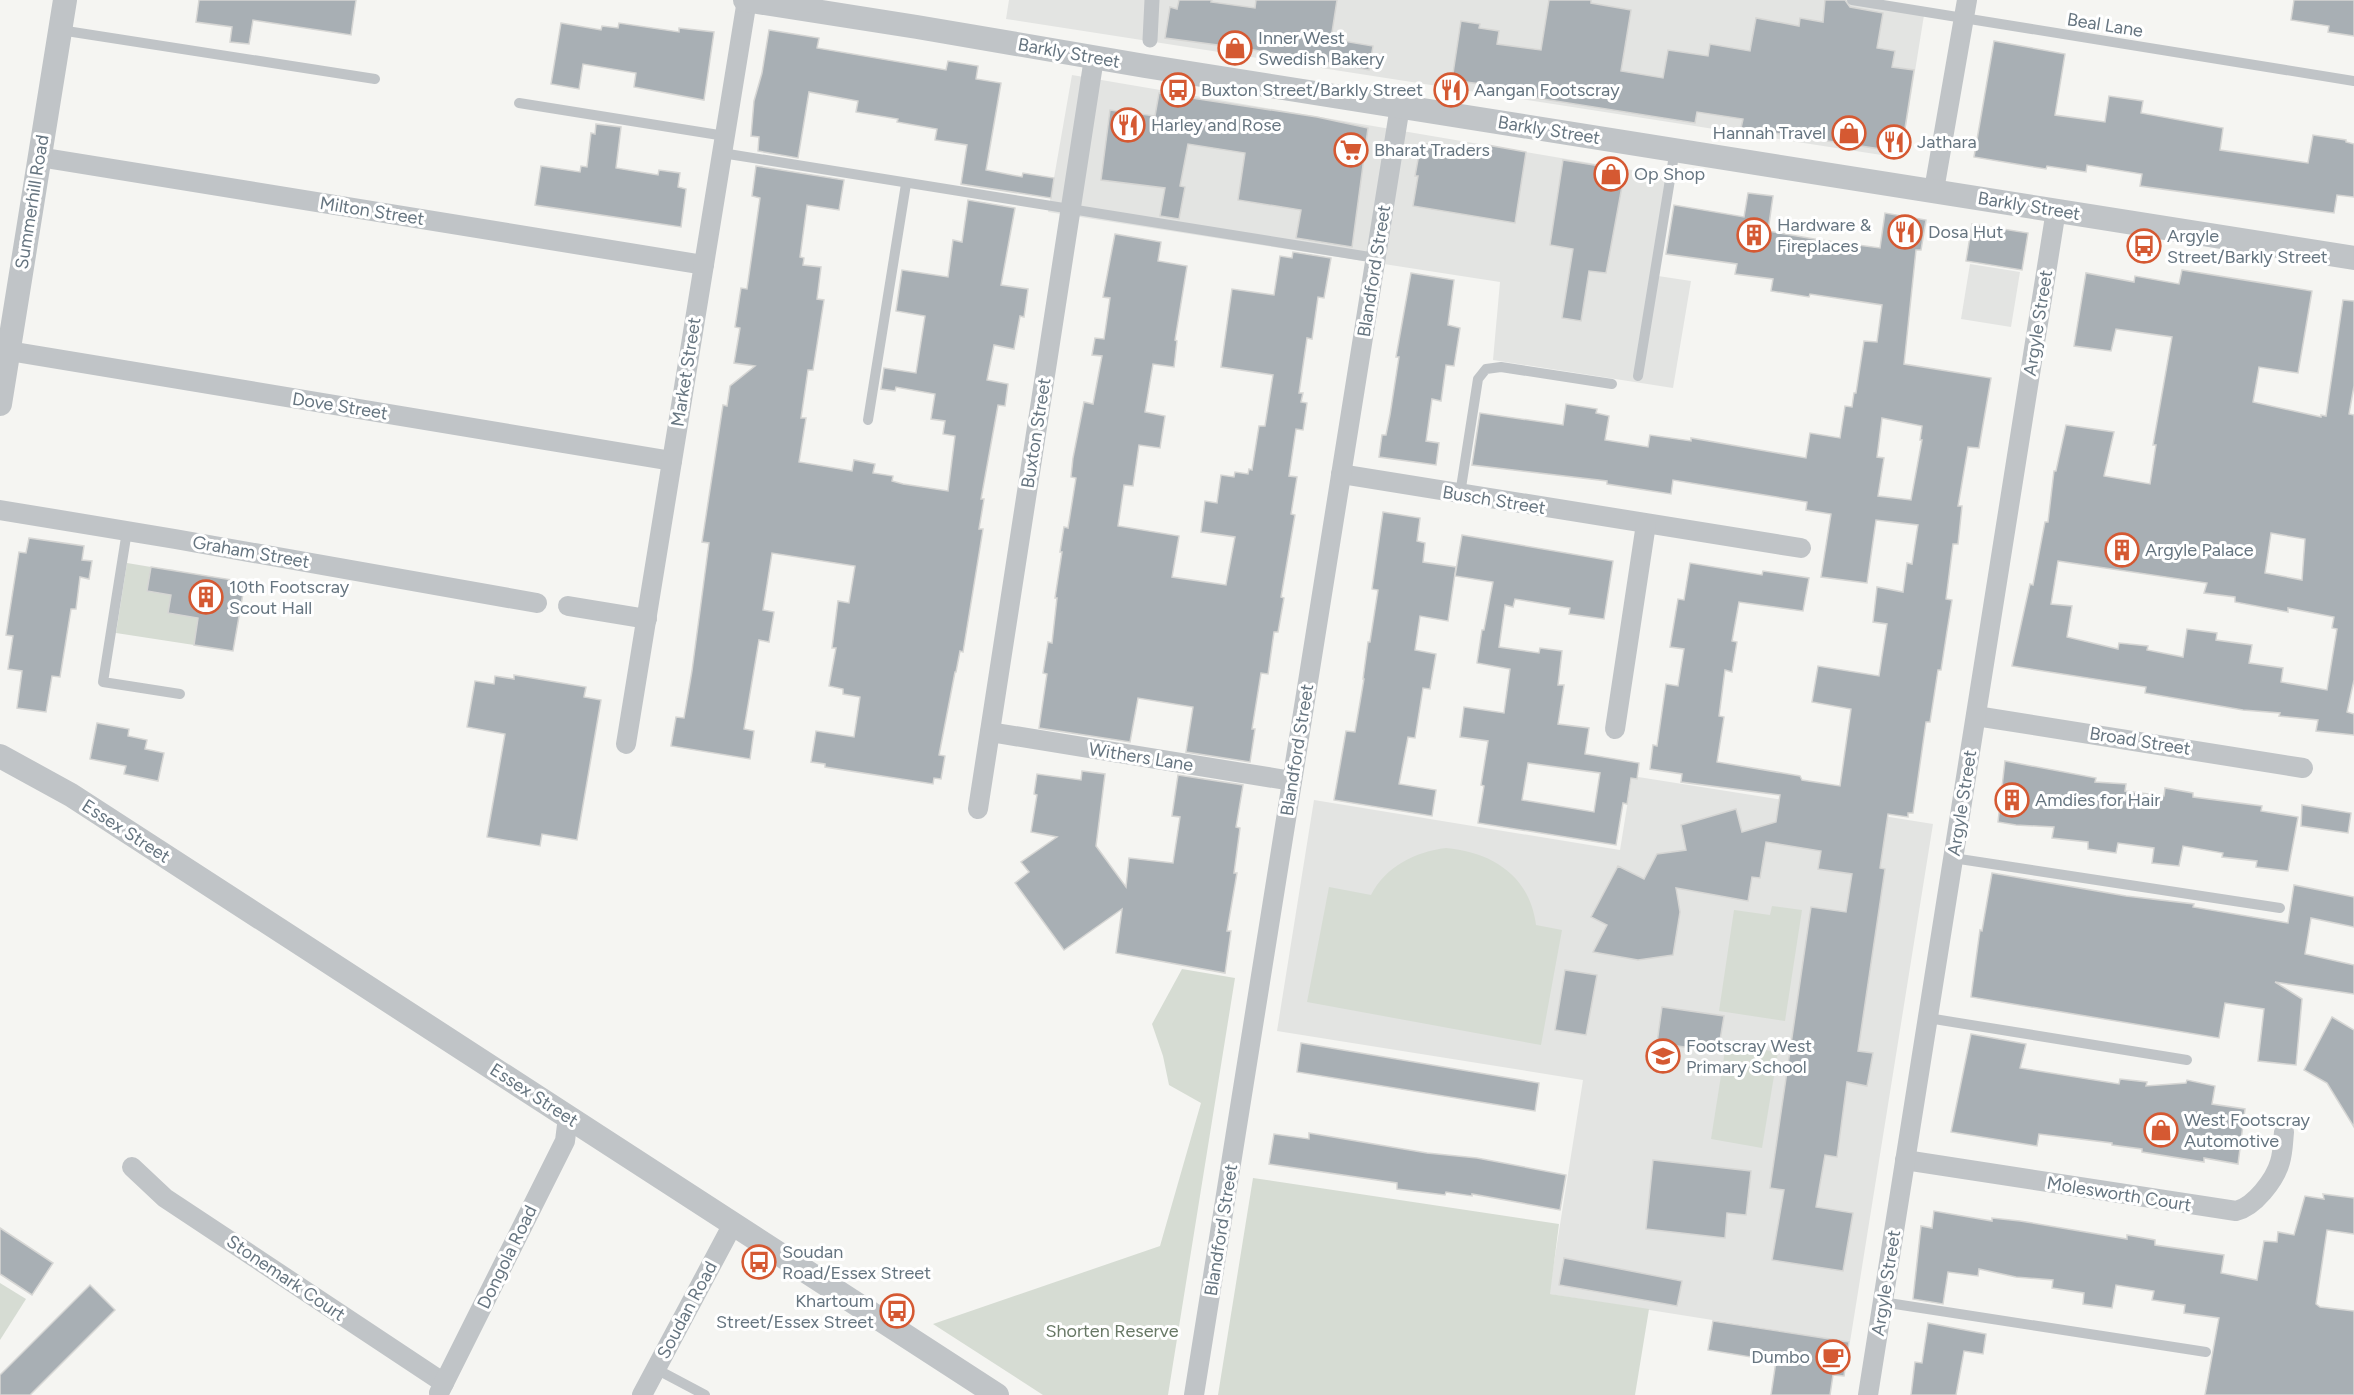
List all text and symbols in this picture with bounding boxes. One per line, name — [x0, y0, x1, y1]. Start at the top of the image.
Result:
street label: Beal Lane — [2065, 8, 2145, 42]
place label: Inner West Swedish Bakery — [1258, 27, 1385, 70]
shop icon: Inner West Swedish Bakery — [1217, 30, 1253, 66]
street label: Barkly Street — [1016, 33, 1122, 73]
bus stop icon: Buxton Street/Barkly Street — [1160, 72, 1196, 108]
restaurant icon: Aangan Footscray — [1433, 72, 1469, 108]
place label: Buxton Street/Barkly Street — [1201, 79, 1423, 101]
place label: Aangan Footscray — [1474, 79, 1620, 101]
restaurant icon: Harley and Rose — [1110, 107, 1146, 143]
street label: Barkly Street — [1496, 111, 1602, 149]
place label: Harley and Rose — [1151, 114, 1282, 136]
shop icon: Hannah Travel — [1831, 115, 1867, 151]
place label: Hannah Travel — [1712, 122, 1826, 144]
restaurant icon: Jathara — [1876, 124, 1912, 160]
place label: Jathara — [1917, 131, 1977, 153]
supermarket icon: Bharat Traders — [1333, 132, 1369, 168]
street label: Summerhill Road — [11, 133, 53, 271]
place label: Bharat Traders — [1374, 139, 1490, 161]
shop icon: Op Shop — [1593, 156, 1629, 192]
place label: Op Shop — [1634, 163, 1705, 185]
street label: Barkly Street — [1976, 187, 2082, 225]
street label: Milton Street — [318, 192, 426, 230]
street label: Blandford Street — [1353, 203, 1395, 339]
place label: Hardware & Fireplaces — [1777, 214, 1872, 257]
restaurant icon: Dosa Hut — [1887, 214, 1923, 250]
building icon: Hardware & Fireplaces — [1736, 217, 1772, 253]
place label: Dosa Hut — [1928, 221, 2003, 243]
place label: Argyle Street/Barkly Street — [2167, 225, 2328, 268]
bus stop icon: Argyle Street/Barkly Street — [2126, 228, 2162, 264]
street label: Argyle Street — [2019, 268, 2057, 378]
street label: Market Street — [666, 316, 706, 428]
street label: Buxton Street — [1016, 376, 1056, 490]
street label: Dove Street — [291, 388, 390, 424]
street label: Busch Street — [1441, 481, 1547, 519]
street label: Graham Street — [191, 531, 311, 573]
building icon: Argyle Palace — [2104, 532, 2140, 568]
place label: Argyle Palace — [2145, 539, 2254, 561]
place label: 10th Footscray Scout Hall — [229, 576, 350, 619]
building icon: 10th Footscray Scout Hall — [188, 579, 224, 615]
street label: Blandford Street — [1276, 682, 1318, 818]
street label: Broad Street — [2088, 722, 2192, 760]
street label: Withers Lane — [1087, 738, 1195, 776]
street label: Argyle Street — [1943, 748, 1981, 858]
building icon: Amdies for Hair — [1994, 782, 2030, 818]
place label: Amdies for Hair — [2035, 789, 2160, 811]
street label: Essex Street — [78, 794, 174, 868]
place label: Footscray West Primary School — [1686, 1035, 1812, 1078]
school or university icon: Footscray West Primary School — [1645, 1038, 1681, 1074]
street label: Essex Street — [486, 1058, 582, 1132]
place label: West Footscray Automotive — [2184, 1109, 2311, 1152]
shop icon: West Footscray Automotive — [2143, 1112, 2179, 1148]
street label: Blandford Street — [1200, 1162, 1242, 1298]
street label: Molesworth Court — [2045, 1172, 2193, 1216]
street label: Dongola Road — [472, 1201, 542, 1313]
street label: Argyle Street — [1867, 1228, 1905, 1338]
street label: Stonemark Court — [223, 1230, 350, 1326]
place label: Soudan Road/Essex Street — [782, 1241, 931, 1284]
bus stop icon: Soudan Road/Essex Street — [741, 1244, 777, 1280]
street label: Soudan Road — [652, 1258, 722, 1362]
place label: Khartoum Street/Essex Street — [716, 1290, 874, 1333]
bus stop icon: Khartoum Street/Essex Street — [879, 1293, 915, 1329]
park label: Shorten Reserve — [1045, 1320, 1179, 1342]
cafe icon: Dumbo — [1815, 1339, 1851, 1375]
place label: Dumbo — [1751, 1346, 1810, 1368]

